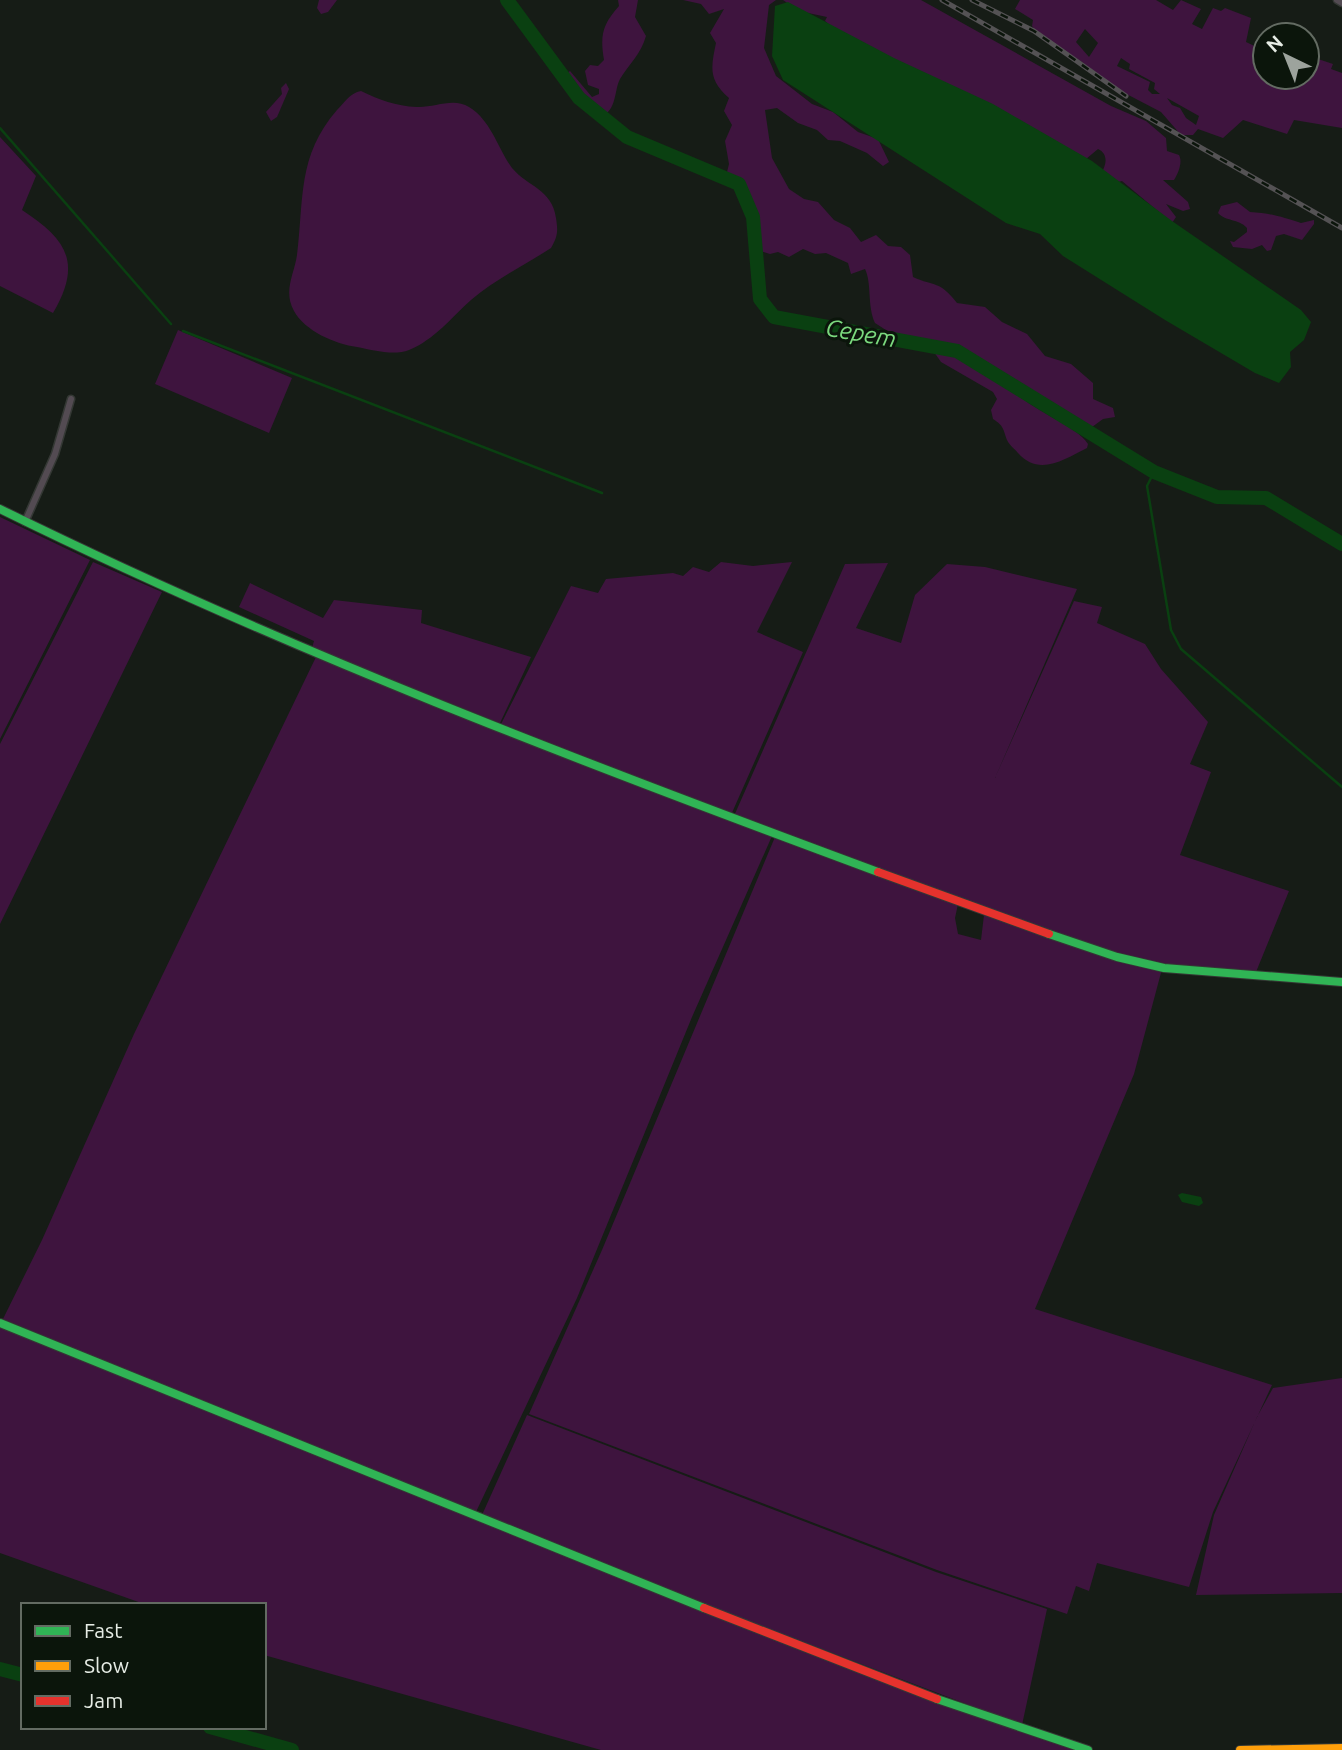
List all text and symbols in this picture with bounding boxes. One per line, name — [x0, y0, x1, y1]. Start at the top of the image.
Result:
north arrow — [1251, 21, 1321, 91]
text: N — [1262, 31, 1287, 56]
water label: Серет — [824, 314, 898, 352]
legend — [21, 1603, 266, 1729]
text: Fast — [84, 1618, 122, 1642]
text: Slow — [84, 1653, 129, 1677]
text: Jam — [84, 1688, 123, 1712]

